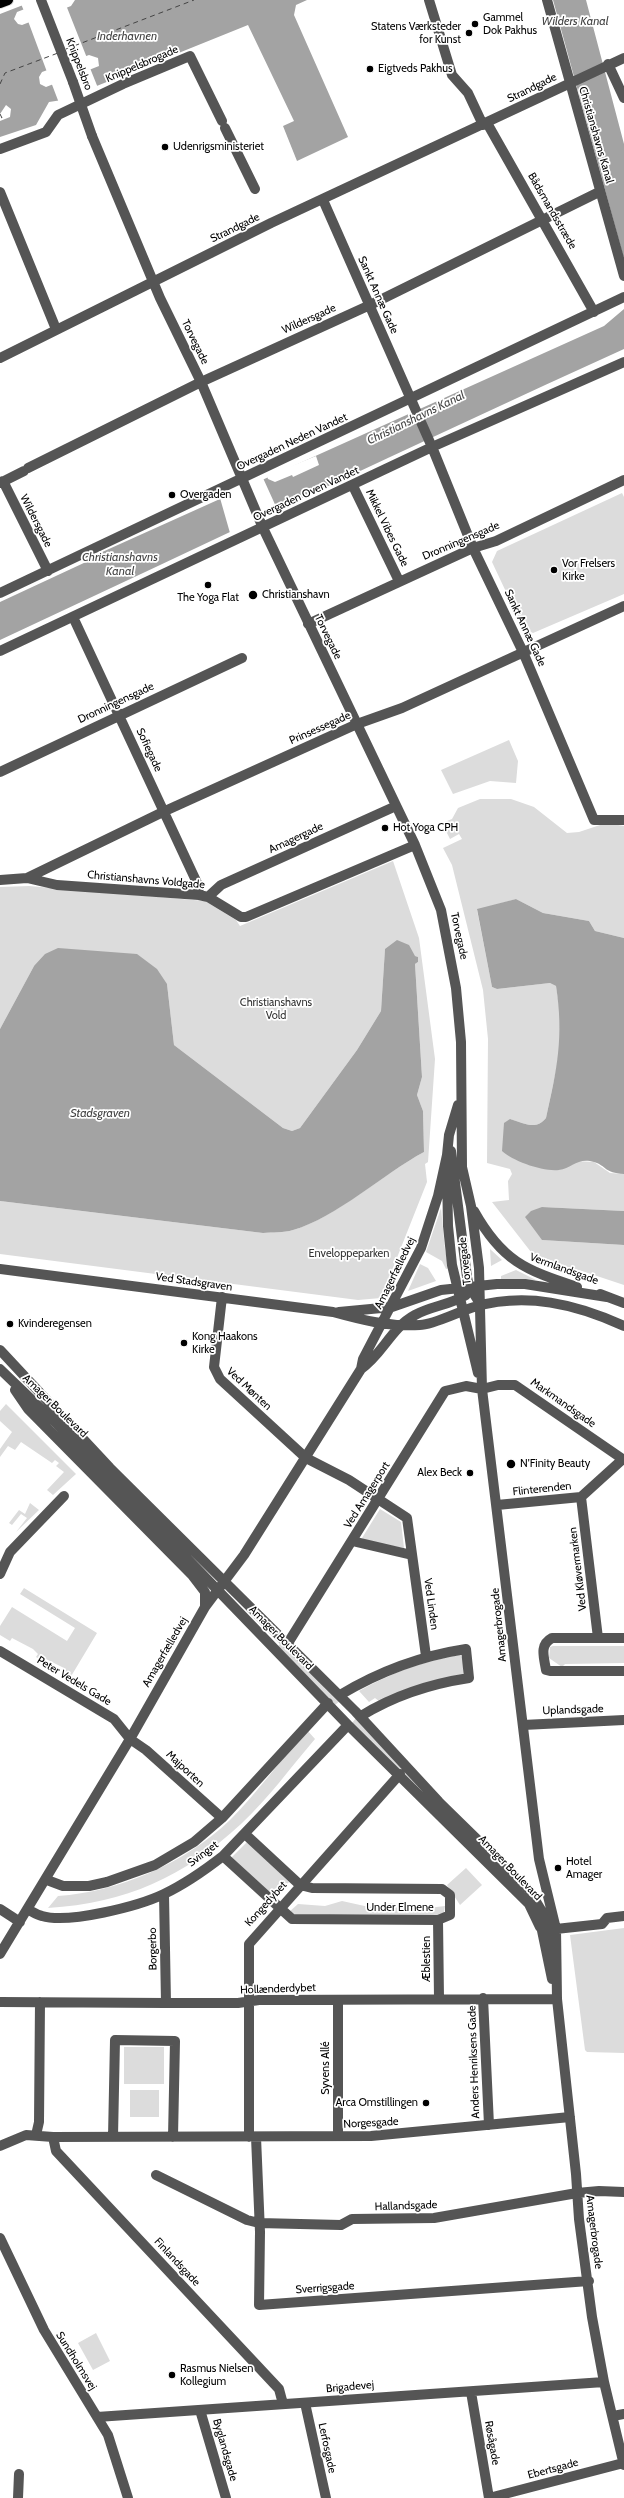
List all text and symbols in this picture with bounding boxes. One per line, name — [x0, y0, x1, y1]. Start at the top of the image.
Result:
place label: Gammel Dok Pakhus — [483, 11, 537, 37]
water label: Wilders Kanal — [541, 14, 609, 28]
marker: Gammel Dok Pakhus — [470, 19, 480, 29]
place label: Statens Værksteder for Kunst — [371, 20, 461, 46]
marker: Statens Værksteder for Kunst — [464, 28, 474, 38]
water label: Inderhavnen — [97, 29, 157, 43]
street label: Knippelsbro — [63, 36, 95, 92]
street label: Knippelsbrogade — [104, 43, 180, 85]
place label: Eigtveds Pakhus — [378, 62, 453, 76]
marker: Eigtveds Pakhus — [365, 64, 375, 74]
street label: Strandgade — [505, 70, 559, 106]
street label: Christianshavns Kanal — [576, 85, 616, 185]
place label: Udenrigsministeriet — [173, 140, 264, 154]
marker: Udenrigsministeriet — [160, 142, 170, 152]
street label: Bådsmandsstræde — [525, 170, 579, 252]
street label: Strandgade — [208, 210, 262, 246]
street label: Sankt Annæ Gade — [355, 254, 401, 336]
street label: Wildersgade — [280, 301, 338, 337]
street label: Torvegade — [179, 318, 211, 366]
water label: Christianshavns Kanal — [365, 388, 467, 448]
street label: Overgaden Neden Vandet — [235, 411, 349, 473]
street label: Overgaden Oven Vandet — [251, 464, 361, 524]
street label: Mikkel Vibes Gade — [363, 487, 411, 569]
place label: Overgaden — [180, 488, 231, 502]
marker: Overgaden — [167, 490, 177, 500]
street label: Wildersgade — [17, 492, 55, 550]
street label: Dronningensgade — [421, 519, 501, 563]
water label: Christianshavns Kanal — [82, 550, 158, 578]
place label: Vor Frelsers Kirke — [562, 557, 615, 583]
marker: Vor Frelsers Kirke — [549, 565, 559, 575]
marker: The Yoga Flat — [203, 580, 213, 590]
street label: Sankt Annæ Gade — [501, 587, 549, 669]
place label: Christianshavn — [262, 588, 330, 602]
marker: Christianshavn — [247, 589, 259, 601]
place label: The Yoga Flat — [177, 591, 239, 605]
street label: Torvegade — [312, 613, 344, 661]
street label: Dronningensgade — [76, 680, 156, 726]
street label: Prinsessegade — [287, 709, 353, 747]
street label: Sofiegade — [133, 726, 165, 774]
street label: Amagergade — [267, 820, 325, 856]
place label: Hot Yoga CPH — [393, 821, 458, 835]
marker: Hot Yoga CPH — [380, 823, 390, 833]
street label: Christianshavns Voldgade — [87, 868, 205, 892]
street label: Torvegade — [448, 911, 470, 961]
park label: Christianshavns Vold — [240, 996, 312, 1022]
water label: Stadsgraven — [70, 1106, 130, 1120]
street label: Amagerfælledvej — [372, 1235, 418, 1311]
street label: Torvegade — [456, 1236, 474, 1286]
park label: Enveloppeparken — [309, 1247, 389, 1261]
street label: Vermlandsgade — [528, 1250, 600, 1288]
street label: Ved Stadsgraven — [155, 1270, 233, 1294]
place label: Kvinderegensen — [18, 1317, 92, 1331]
marker: Kvinderegensen — [5, 1319, 15, 1329]
place label: Kong Haakons Kirke — [192, 1330, 258, 1356]
marker: Kong Haakons Kirke — [179, 1338, 189, 1348]
street label: Ved Mønten — [224, 1365, 274, 1413]
street label: Amager Boulevard — [20, 1372, 90, 1440]
street label: Markmandsgade — [528, 1376, 598, 1430]
place label: N'Finity Beauty — [520, 1457, 590, 1471]
marker: N'Finity Beauty — [505, 1458, 517, 1470]
street label: Ved Amagerport — [341, 1459, 393, 1531]
place label: Alex Beck — [417, 1466, 462, 1480]
marker: Alex Beck — [465, 1468, 475, 1478]
street label: Flinterenden — [512, 1479, 572, 1499]
street label: Ved Kløvermarken — [566, 1526, 590, 1612]
street label: Ved Linden — [421, 1577, 441, 1631]
street label: Amagerbrogade — [489, 1587, 509, 1663]
street label: Amager Boulevard — [246, 1603, 316, 1673]
street label: Amagerfælledvej — [140, 1615, 190, 1689]
street label: Peter Vedels Gade — [34, 1654, 114, 1708]
street label: Uplandsgade — [542, 1702, 604, 1718]
street label: Majporten — [163, 1748, 207, 1790]
street label: Amager Boulevard — [476, 1833, 544, 1903]
street label: Svinget — [185, 1838, 221, 1870]
place label: Hotel Amager — [566, 1855, 602, 1881]
marker: Hotel Amager — [553, 1863, 563, 1873]
street label: Kongedybet — [242, 1879, 290, 1929]
street label: Under Elmene — [366, 1901, 434, 1915]
street label: Borgerbo — [146, 1928, 160, 1970]
street label: Æblestien — [420, 1936, 434, 1982]
street label: Hollænderdybet — [240, 1981, 316, 1997]
street label: Anders Henriksens Gade — [465, 2005, 483, 2119]
street label: Syvens Allé — [319, 2041, 333, 2095]
place label: Arca Omstillingen — [336, 2096, 418, 2110]
marker: Arca Omstillingen — [421, 2098, 431, 2108]
street label: Norgesgade — [343, 2115, 399, 2131]
street label: Amagerbrogade — [583, 2194, 605, 2270]
street label: Hallandsgade — [374, 2198, 438, 2214]
street label: Finlandsgade — [151, 2235, 203, 2289]
street label: Sverrigsgade — [295, 2279, 355, 2297]
street label: Sundholmsvej — [53, 2329, 99, 2393]
place label: Rasmus Nielsen Kollegium — [180, 2362, 253, 2388]
marker: Rasmus Nielsen Kollegium — [167, 2370, 177, 2380]
street label: Brigadevej — [325, 2378, 375, 2396]
street label: Byglandsgade — [210, 2417, 240, 2483]
street label: Røsågade — [482, 2420, 502, 2466]
street label: Lerfosgade — [315, 2422, 339, 2474]
street label: Ebertsgade — [526, 2456, 580, 2482]

